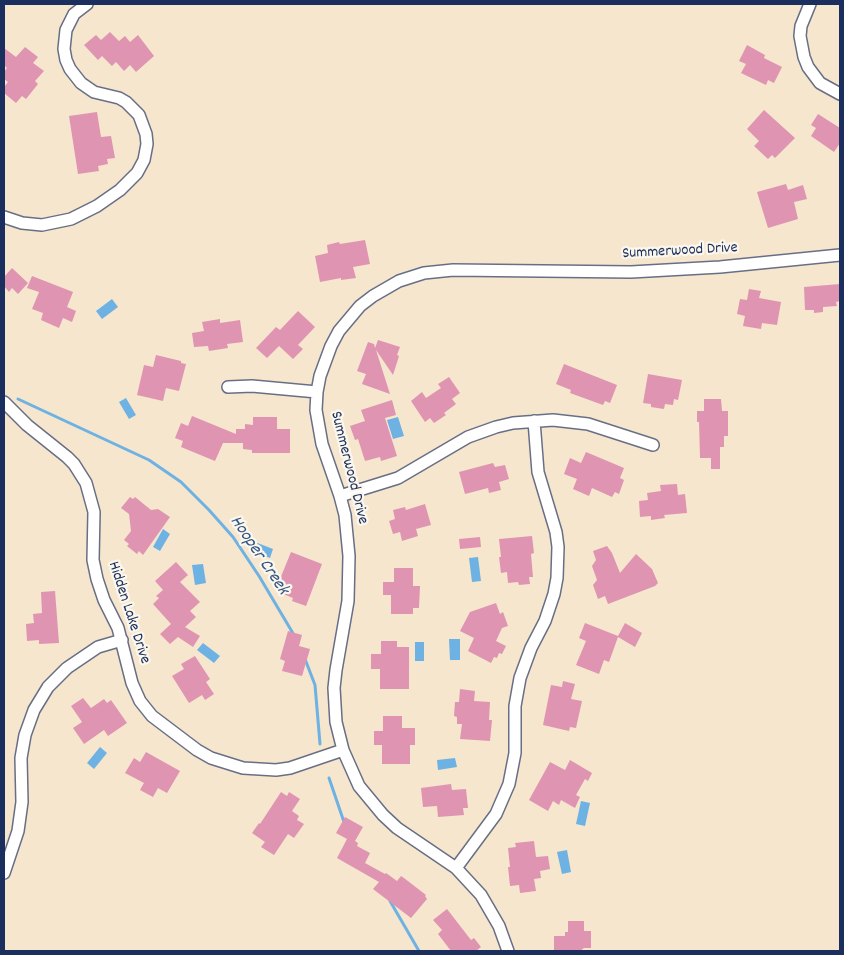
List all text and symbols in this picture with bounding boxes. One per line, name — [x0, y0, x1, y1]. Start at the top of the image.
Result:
street label: Summerwood Drive — [622, 239, 738, 265]
street label: Summerwood Drive — [325, 410, 371, 526]
water label: Hooper Creek — [224, 512, 292, 600]
street label: Hidden Lake Drive — [102, 559, 154, 667]

